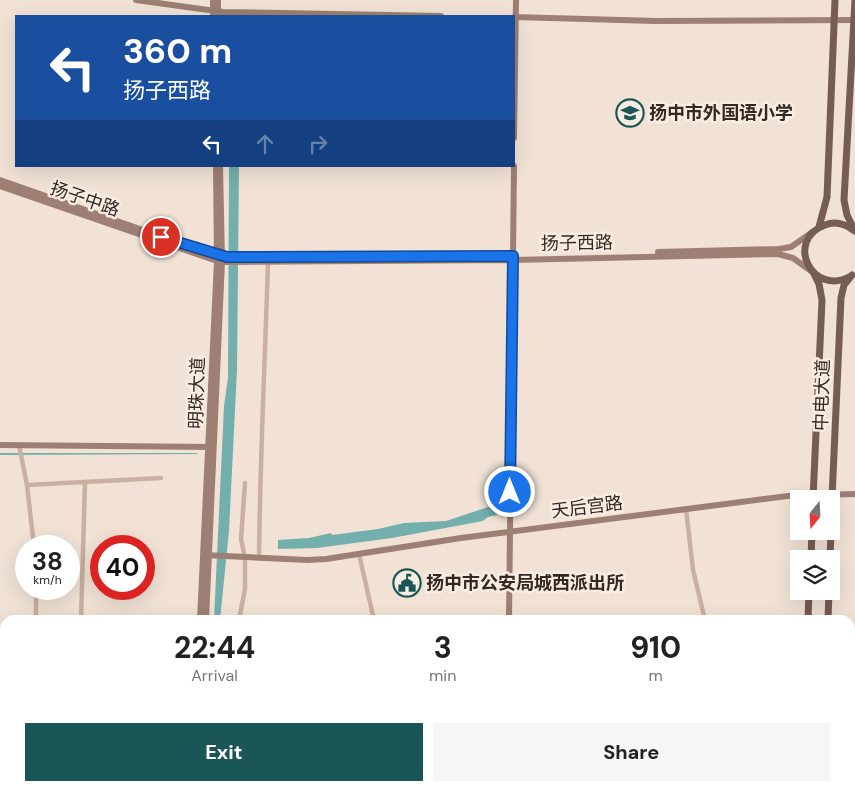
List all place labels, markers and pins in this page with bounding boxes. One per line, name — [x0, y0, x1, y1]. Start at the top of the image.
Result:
school or university icon: 扬中市外国语小学 — [615, 98, 645, 128]
place label: 扬中市外国语小学 — [649, 101, 793, 125]
pin — [140, 216, 182, 258]
public building icon: 扬中市公安局城西派出所 — [392, 568, 422, 598]
place label: 扬中市公安局城西派出所 — [426, 571, 624, 595]

